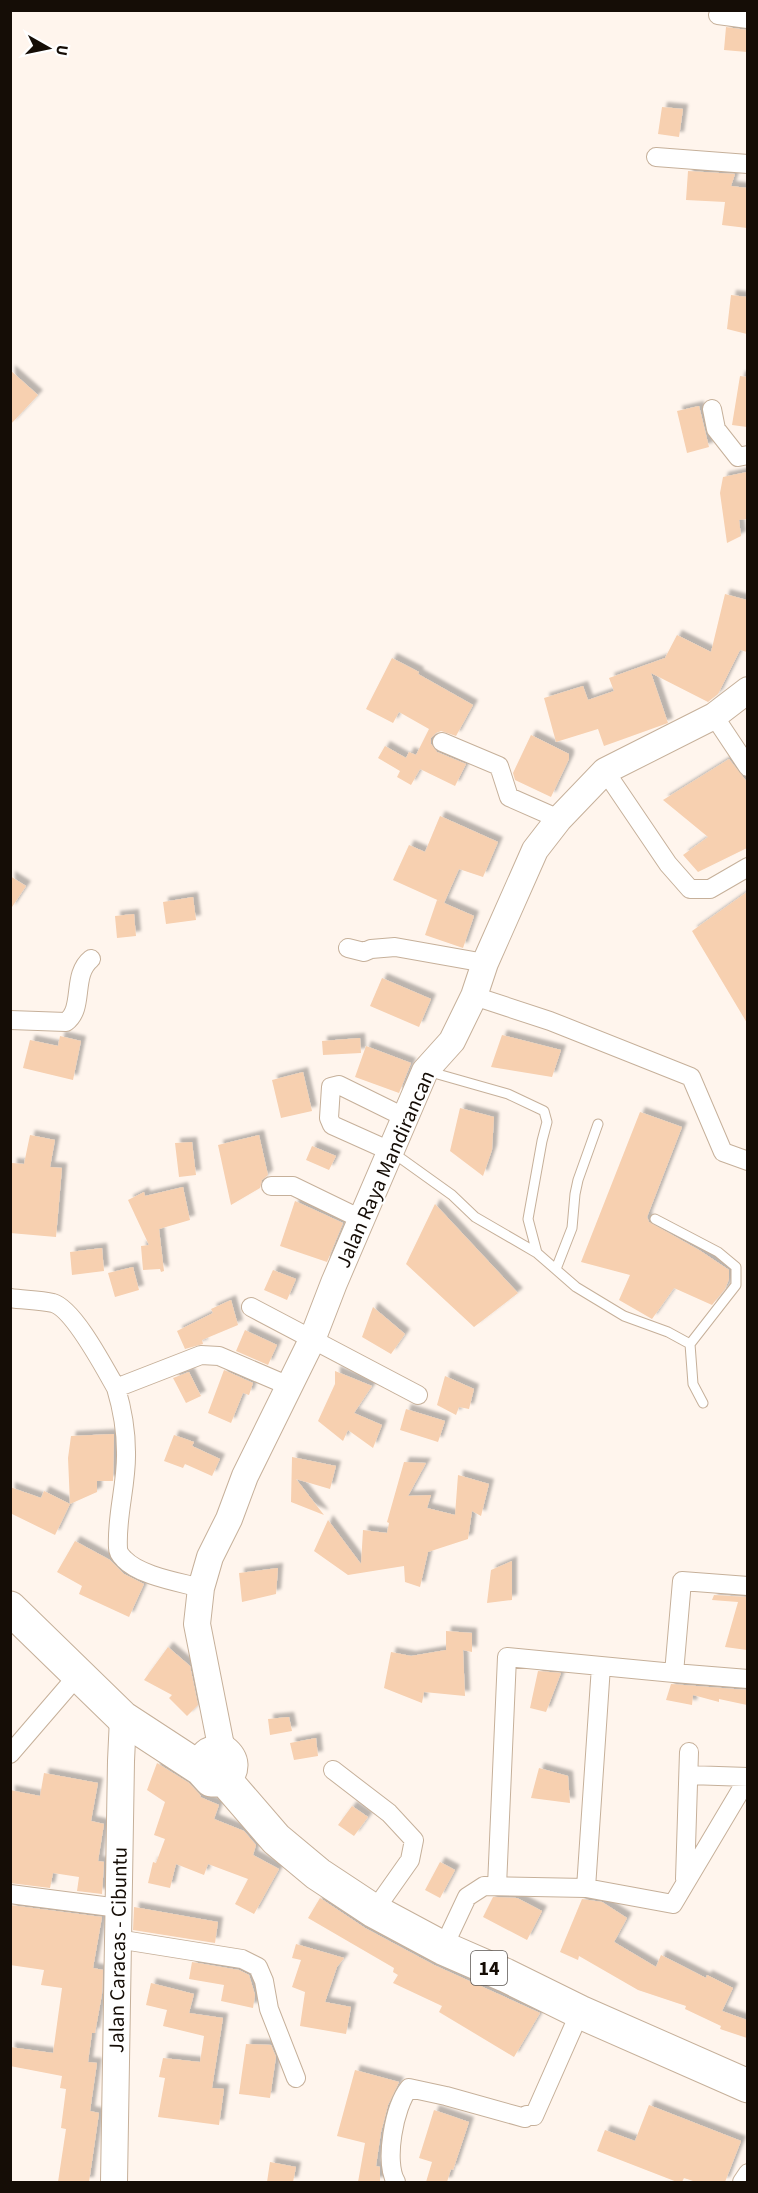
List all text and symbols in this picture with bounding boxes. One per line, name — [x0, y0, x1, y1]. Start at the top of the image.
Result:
north arrow — [18, 18, 78, 78]
text: U — [50, 43, 74, 57]
street label: Jalan Raya Mandirancan — [328, 1065, 442, 1273]
street label: Jalan Caracas - Cibuntu — [101, 1847, 135, 2053]
road number: 14 — [471, 1951, 507, 1985]

